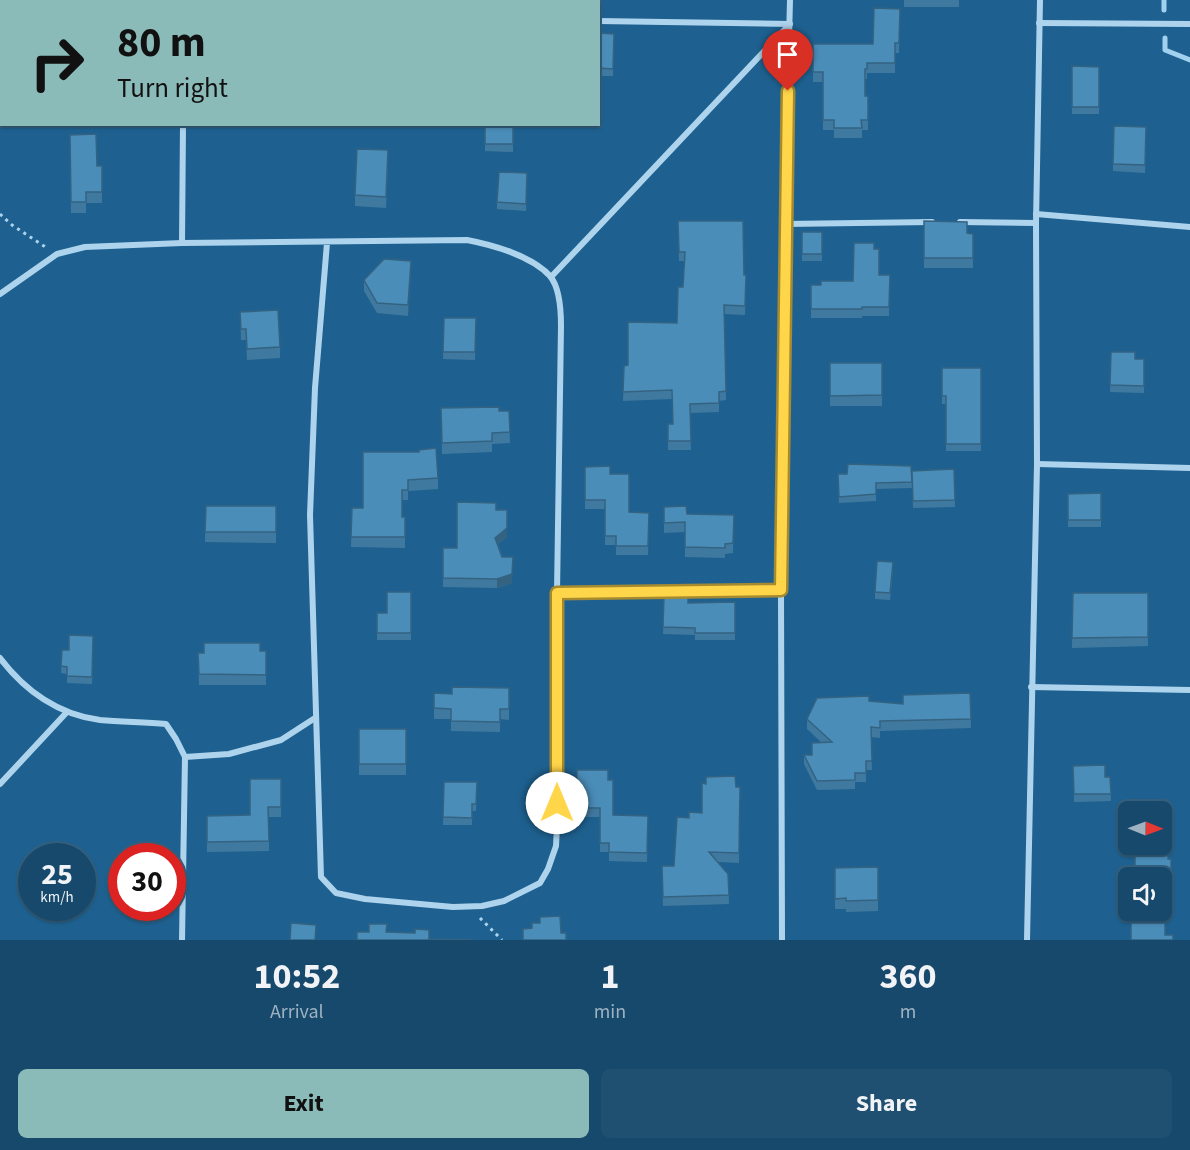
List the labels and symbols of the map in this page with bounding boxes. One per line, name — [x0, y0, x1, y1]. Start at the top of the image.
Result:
pin — [762, 29, 813, 91]
position arrow — [525, 771, 589, 835]
north arrow — [1118, 801, 1172, 855]
speed limit sign: 30 — [108, 843, 186, 921]

